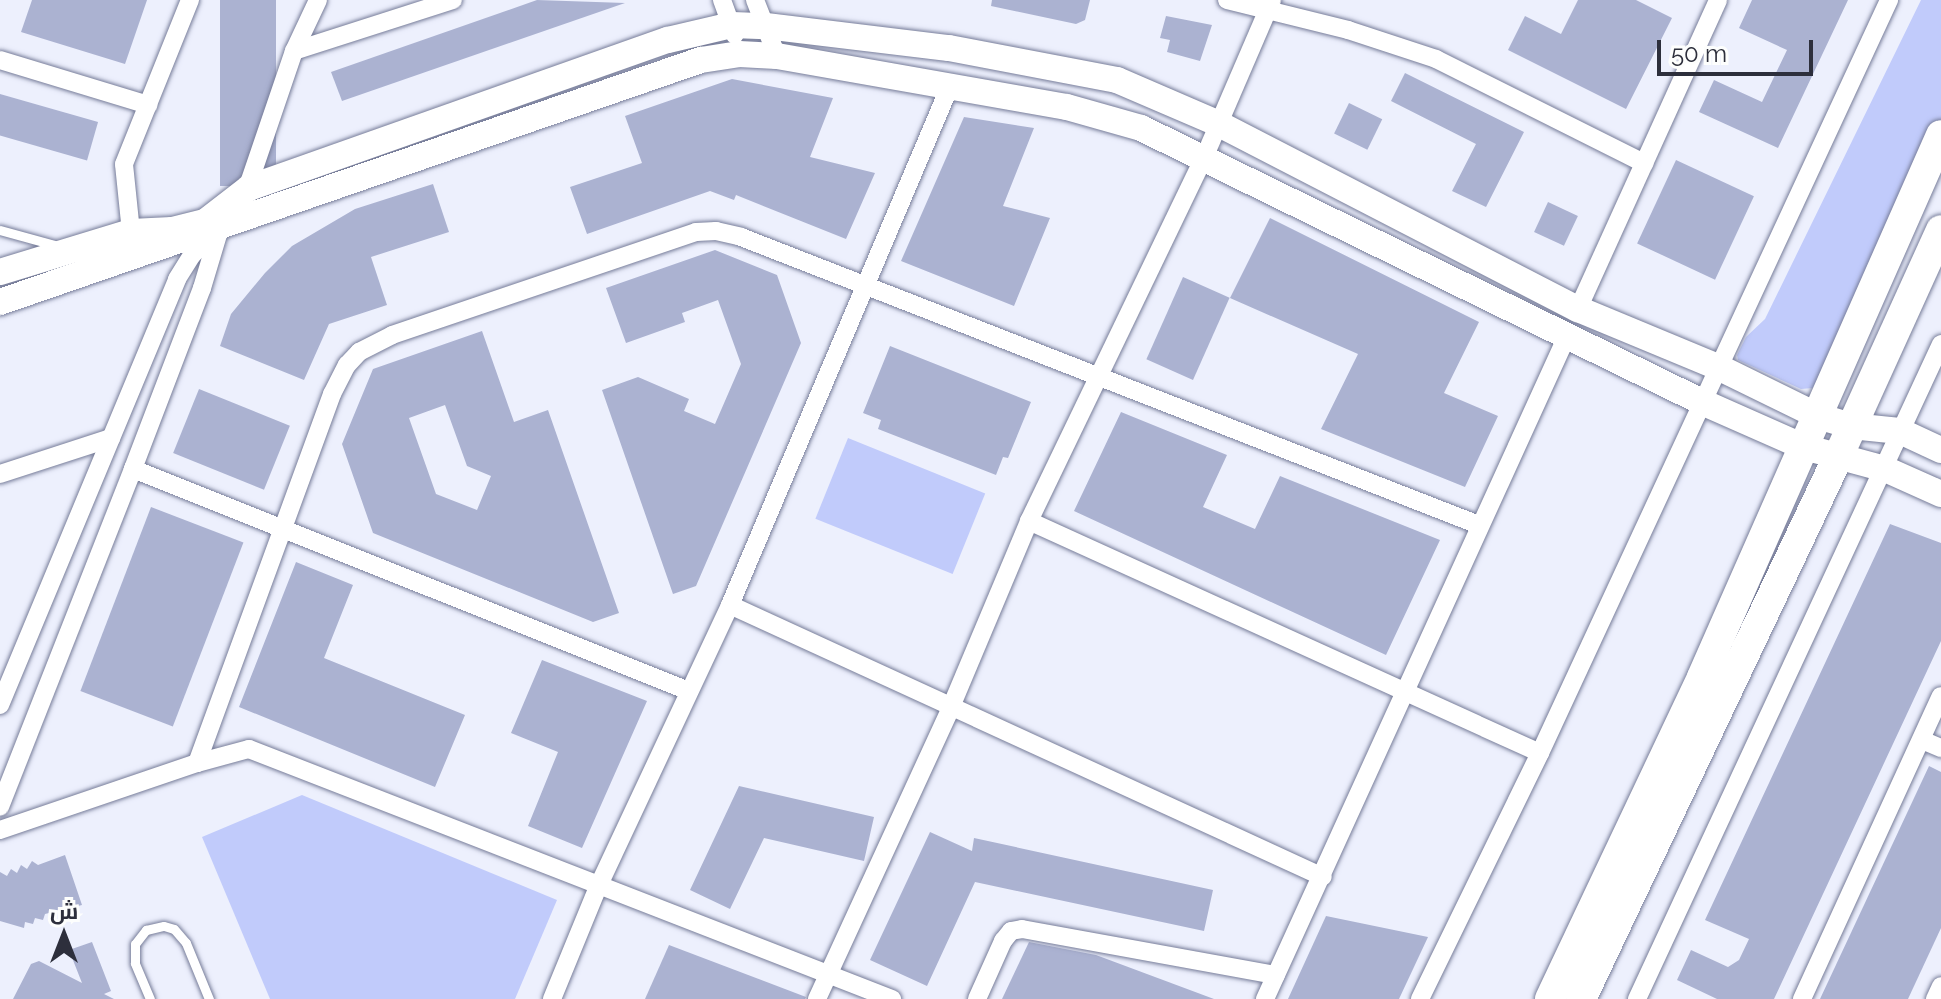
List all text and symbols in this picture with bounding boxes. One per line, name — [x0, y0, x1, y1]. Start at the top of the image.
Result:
scale bar — [1661, 24, 1817, 74]
text: 50 m — [1671, 39, 1727, 68]
north arrow — [24, 895, 104, 975]
text: ش — [50, 898, 78, 924]

